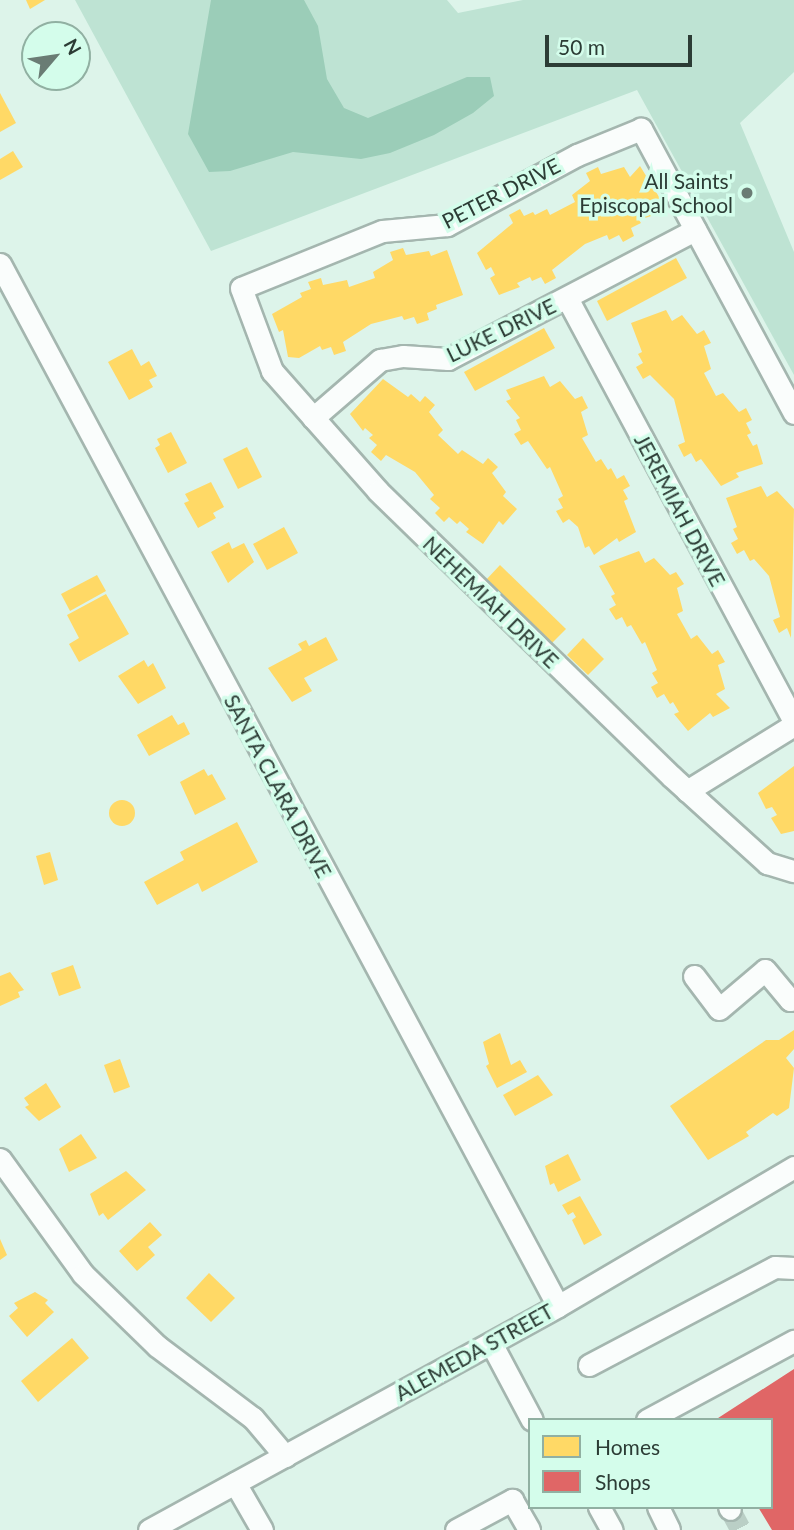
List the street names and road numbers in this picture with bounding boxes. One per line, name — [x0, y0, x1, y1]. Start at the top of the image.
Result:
street label: PETER DRIVE — [438, 152, 564, 234]
street label: LUKE DRIVE — [442, 293, 560, 367]
street label: JEREMIAH DRIVE — [629, 430, 731, 590]
street label: NEHEMIAH DRIVE — [418, 531, 564, 673]
street label: SANTA CLARA DRIVE — [219, 690, 337, 882]
street label: ALEMEDA STREET — [390, 1298, 558, 1406]

